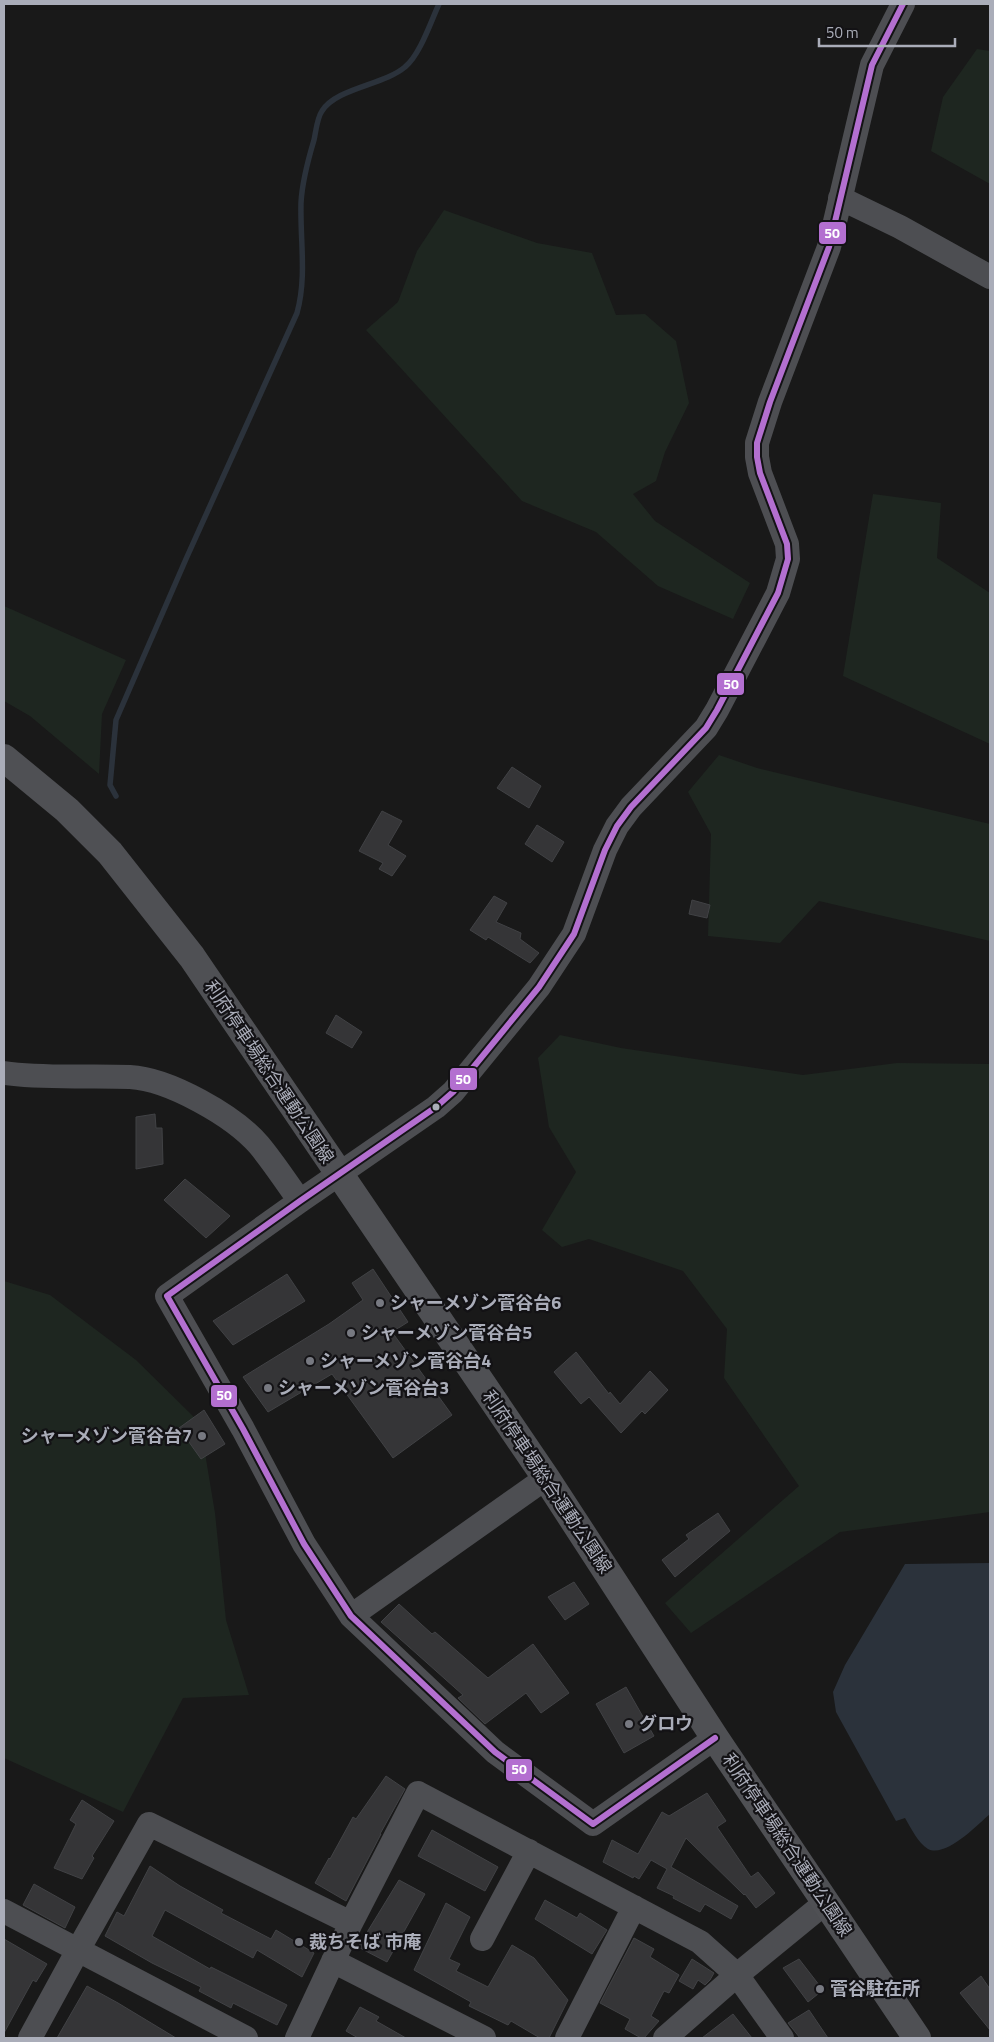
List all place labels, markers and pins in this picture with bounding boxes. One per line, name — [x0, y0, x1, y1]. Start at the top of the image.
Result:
unlabelled marker — [431, 1102, 441, 1112]
place label: シャーメゾン菅谷台6 — [390, 1289, 561, 1316]
marker: シャーメゾン菅谷台6 — [374, 1297, 386, 1309]
place label: シャーメゾン菅谷台5 — [361, 1319, 532, 1346]
marker: シャーメゾン菅谷台5 — [345, 1327, 357, 1339]
place label: シャーメゾン菅谷台4 — [320, 1347, 491, 1374]
marker: シャーメゾン菅谷台4 — [304, 1355, 316, 1367]
place label: シャーメゾン菅谷台3 — [278, 1374, 449, 1401]
marker: シャーメゾン菅谷台3 — [262, 1382, 274, 1394]
place label: シャーメゾン菅谷台7 — [21, 1422, 192, 1449]
marker: シャーメゾン菅谷台7 — [196, 1430, 208, 1442]
place label: グロウ — [639, 1710, 693, 1737]
marker: グロウ — [623, 1718, 635, 1730]
place label: 裁ちそば 市庵 — [309, 1928, 421, 1955]
marker: 裁ちそば 市庵 — [293, 1936, 305, 1948]
place label: 菅谷駐在所 — [830, 1975, 920, 2002]
marker: 菅谷駐在所 — [814, 1983, 826, 1995]

